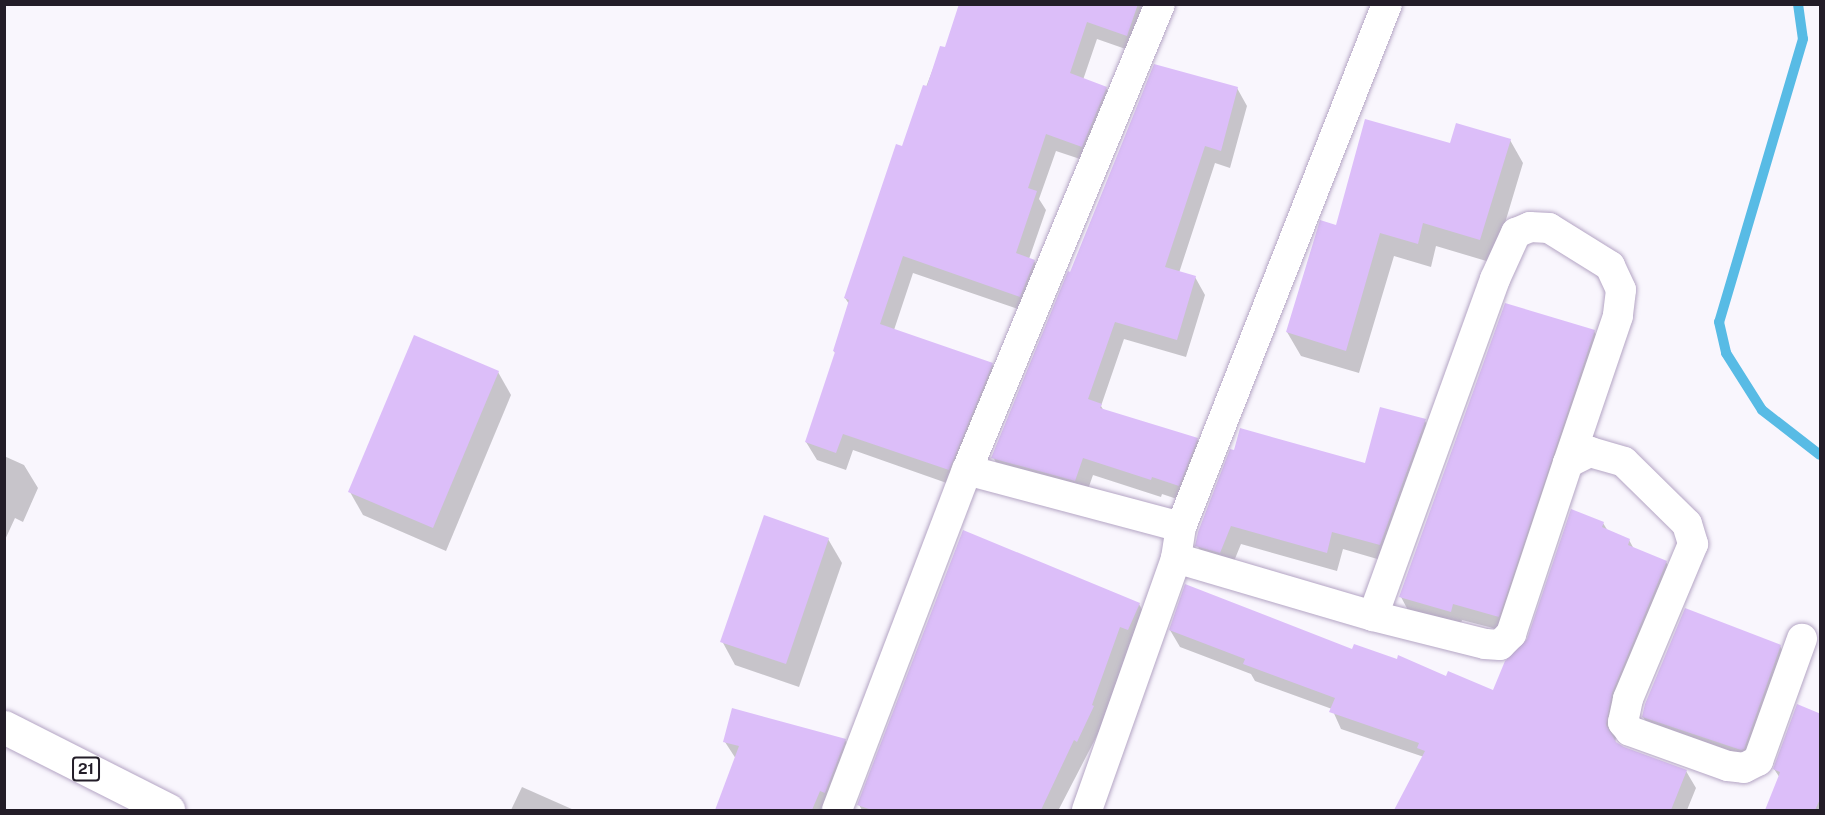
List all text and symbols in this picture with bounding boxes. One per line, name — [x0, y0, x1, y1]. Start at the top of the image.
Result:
road number: 21 — [71, 757, 101, 781]

